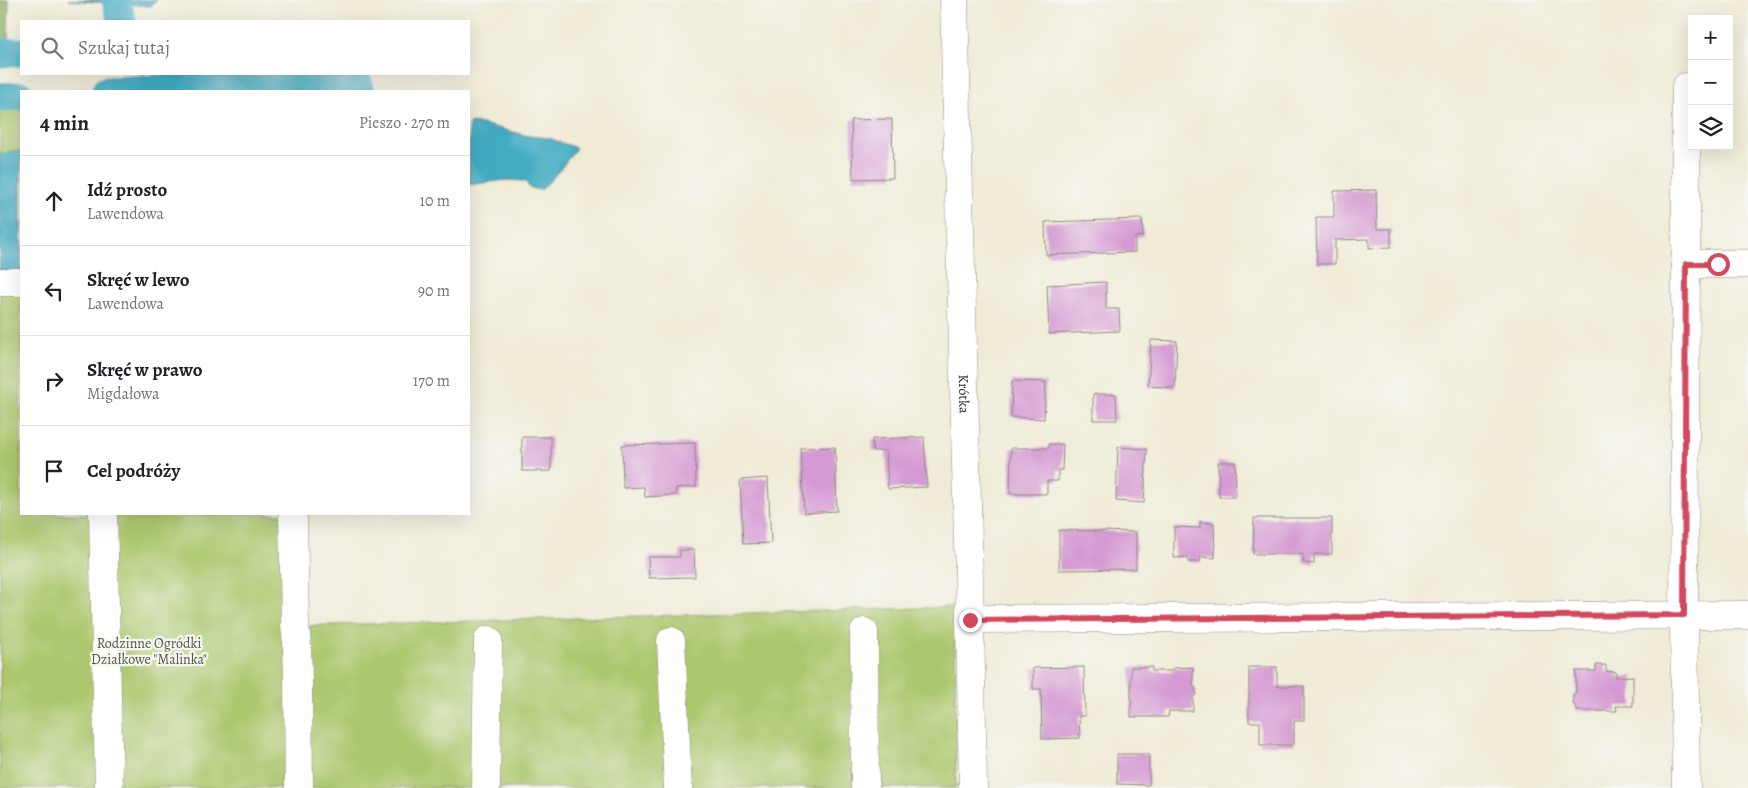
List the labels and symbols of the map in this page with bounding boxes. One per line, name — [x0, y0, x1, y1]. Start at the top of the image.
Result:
route start — [1707, 253, 1730, 276]
street label: Krótka — [954, 374, 974, 414]
route end — [959, 609, 982, 632]
park label: Rodzinne Ogródki Działkowe "Malinka" — [91, 634, 207, 669]

